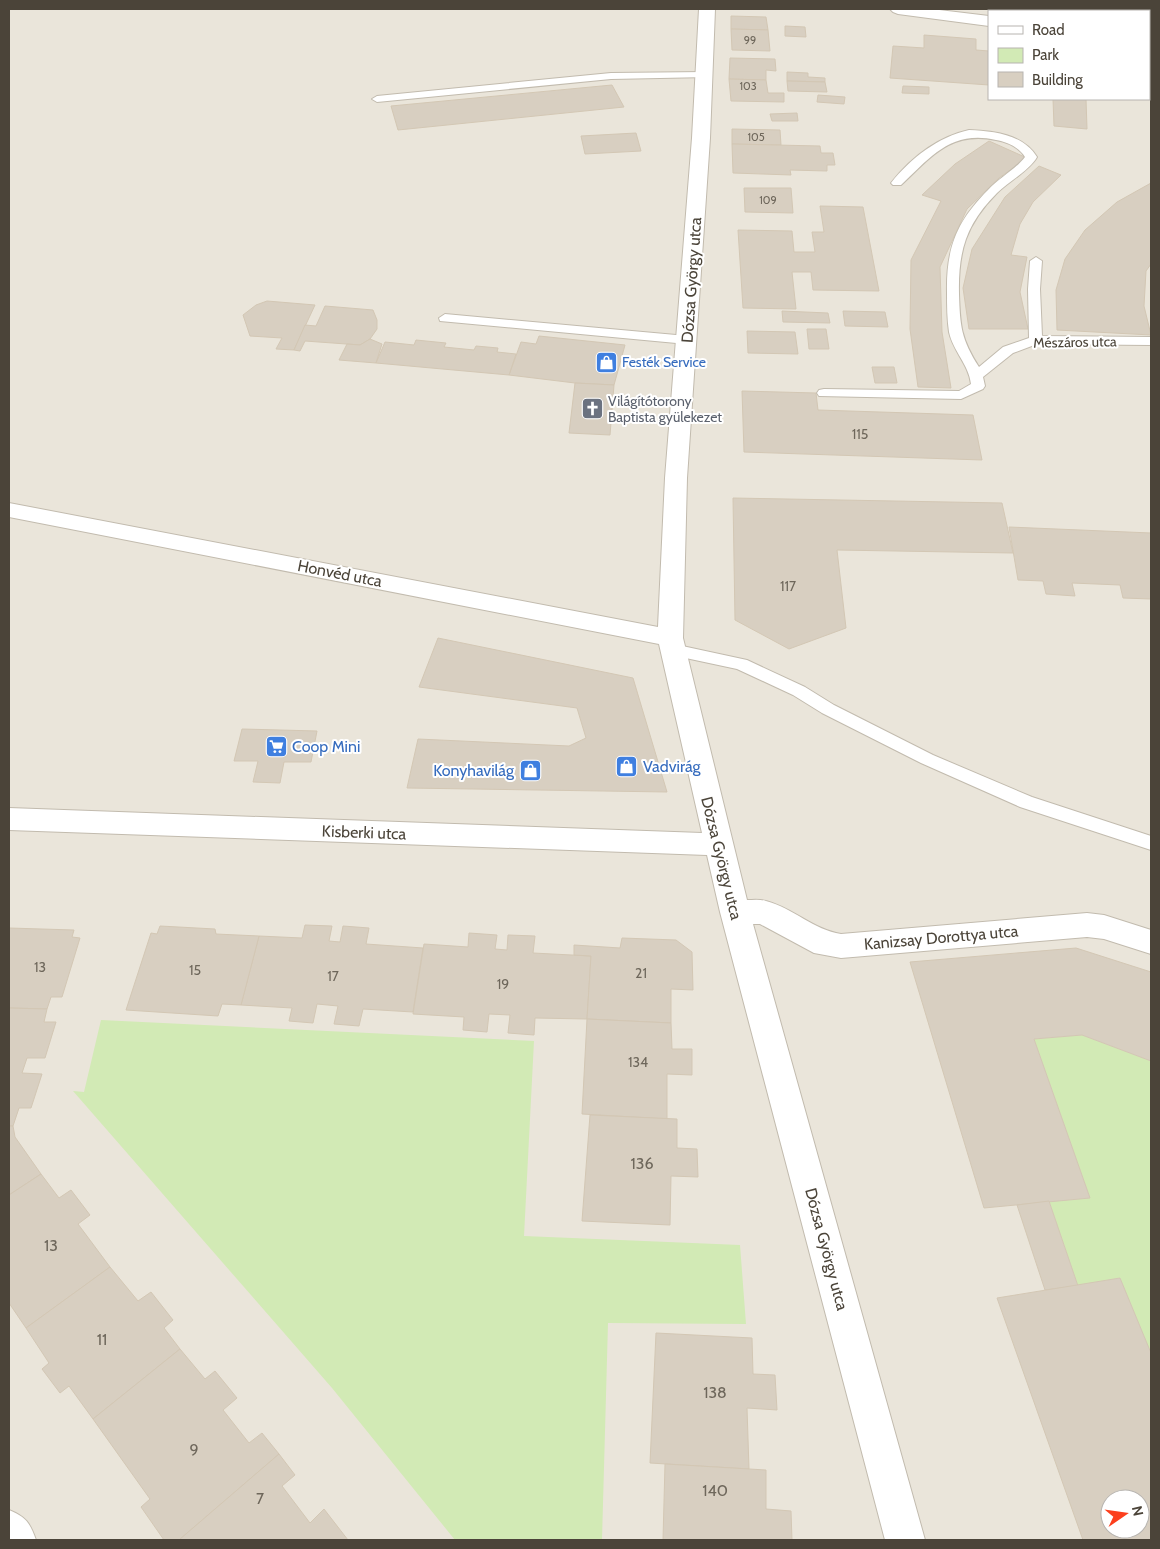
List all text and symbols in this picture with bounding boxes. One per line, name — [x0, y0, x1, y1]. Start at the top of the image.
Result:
legend — [988, 10, 1150, 100]
text: Road — [1032, 21, 1065, 39]
house number: 99 — [744, 33, 756, 47]
text: Park — [1032, 46, 1059, 64]
text: Building — [1032, 71, 1083, 89]
house number: 103 — [739, 79, 757, 93]
house number: 105 — [747, 130, 765, 144]
house number: 109 — [759, 193, 777, 207]
street label: Dózsa György utca — [678, 216, 705, 344]
street label: Mészáros utca — [1033, 332, 1117, 352]
shop icon: Festék Service — [594, 350, 618, 374]
place label: Festék Service — [622, 353, 706, 371]
place label: Világítótorony Baptista gyülekezet — [608, 392, 722, 426]
church icon: Világítótorony Baptista gyülekezet — [580, 397, 604, 421]
house number: 115 — [852, 425, 868, 443]
street label: Honvéd utca — [296, 556, 384, 591]
house number: 117 — [780, 577, 796, 595]
supermarket icon: Coop Mini — [264, 734, 288, 758]
place label: Coop Mini — [292, 737, 360, 756]
shop icon: Vadvirág — [615, 754, 639, 778]
place label: Vadvirág — [643, 757, 702, 776]
shop icon: Konyhavilág — [518, 758, 542, 782]
place label: Konyhavilág — [433, 761, 515, 780]
street label: Dózsa György utca — [697, 795, 746, 922]
street label: Kisberki utca — [321, 822, 407, 843]
street label: Kanizsay Dorottya utca — [863, 921, 1019, 954]
house number: 13 — [34, 958, 46, 976]
house number: 15 — [189, 961, 201, 979]
house number: 21 — [635, 964, 647, 982]
house number: 17 — [327, 967, 339, 985]
house number: 19 — [497, 975, 509, 993]
house number: 134 — [628, 1053, 648, 1071]
house number: 136 — [631, 1154, 653, 1173]
street label: Dózsa György utca — [801, 1186, 852, 1313]
house number: 13 — [44, 1236, 58, 1255]
house number: 11 — [97, 1330, 107, 1349]
house number: 138 — [703, 1383, 727, 1402]
house number: 9 — [189, 1440, 199, 1459]
house number: 140 — [702, 1481, 728, 1500]
house number: 7 — [256, 1489, 264, 1508]
north arrow — [1100, 1489, 1150, 1539]
text: N — [1128, 1504, 1148, 1518]

